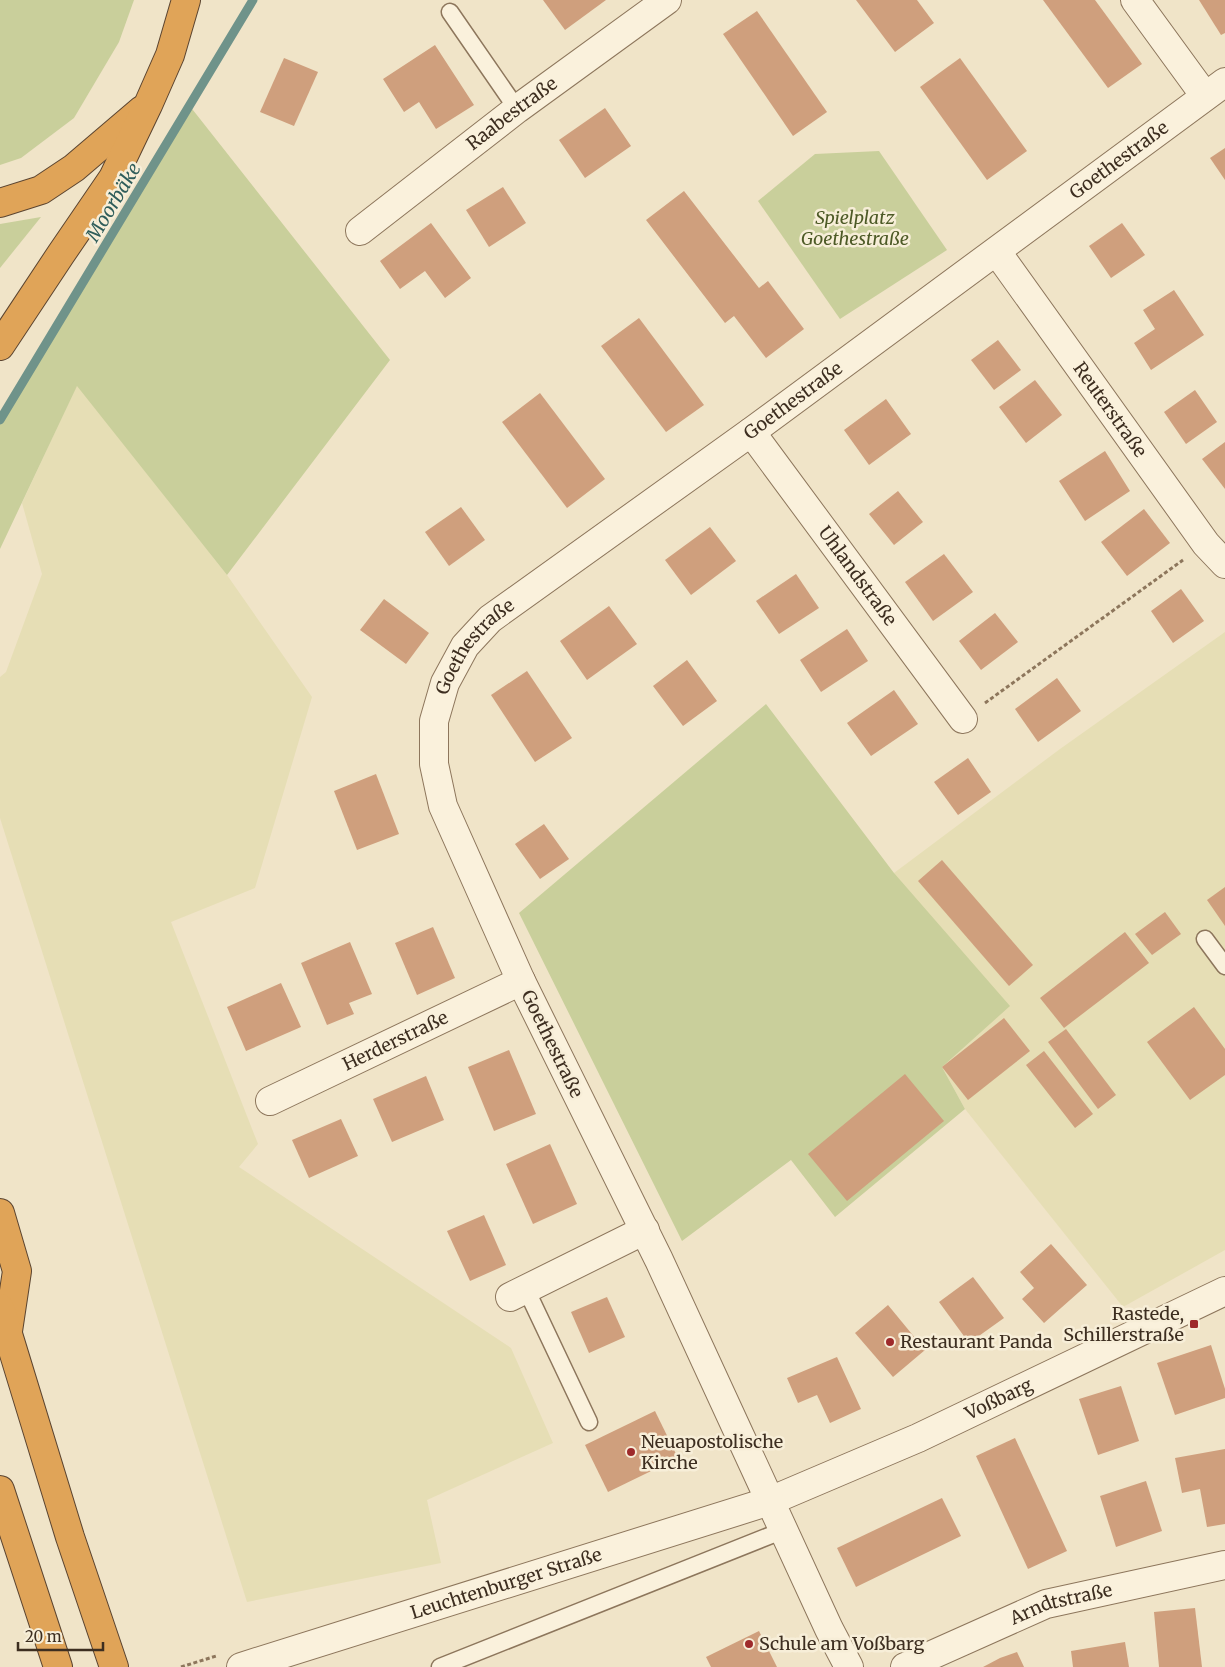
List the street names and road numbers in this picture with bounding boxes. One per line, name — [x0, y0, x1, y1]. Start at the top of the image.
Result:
street label: Raabestraße — [462, 72, 562, 155]
street label: Goethestraße — [1065, 116, 1173, 204]
street label: Goethestraße — [739, 356, 847, 444]
street label: Reuterstraße — [1068, 357, 1152, 462]
street label: Uhlandstraße — [813, 521, 902, 630]
street label: Goethestraße — [430, 593, 518, 697]
street label: Goethestraße — [516, 986, 588, 1101]
street label: Herderstraße — [339, 1006, 452, 1076]
street label: Voßbarg — [960, 1373, 1036, 1425]
street label: Leuchtenburger Straße — [408, 1543, 605, 1624]
street label: Arndtstraße — [1005, 1578, 1114, 1630]

